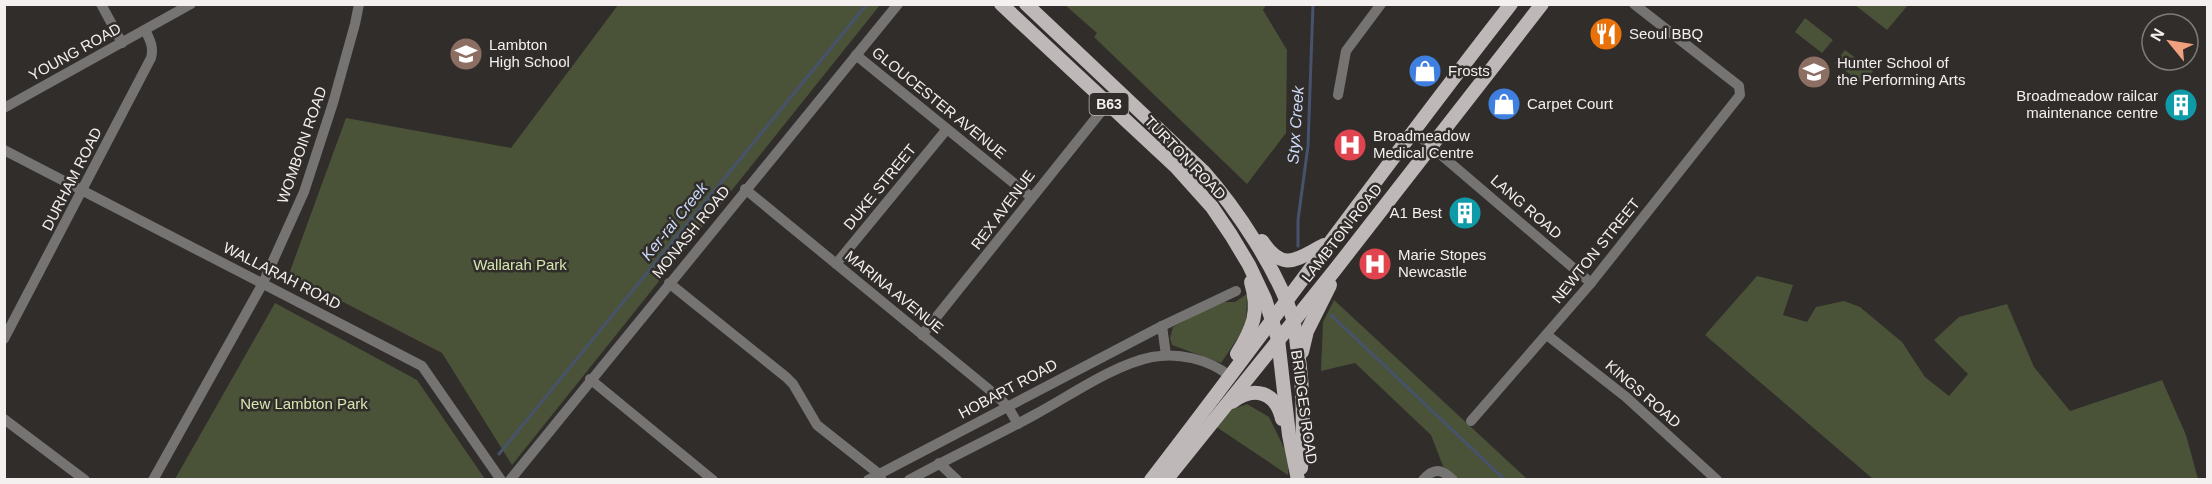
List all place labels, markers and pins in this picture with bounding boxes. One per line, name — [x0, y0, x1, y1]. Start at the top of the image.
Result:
restaurant icon: Seoul BBQ — [1588, 16, 1624, 52]
place label: Seoul BBQ — [1629, 25, 1703, 42]
school or university icon: Lambton High School — [448, 36, 484, 72]
place label: Lambton High School — [489, 36, 570, 70]
shop icon: Frosts — [1407, 53, 1443, 89]
school or university icon: Hunter School of the Performing Arts — [1796, 54, 1832, 90]
place label: Hunter School of the Performing Arts — [1837, 54, 1965, 88]
place label: Frosts — [1448, 62, 1490, 79]
shop icon: Carpet Court — [1486, 86, 1522, 122]
place label: Broadmeadow railcar maintenance centre — [2016, 87, 2158, 121]
building icon: Broadmeadow railcar maintenance centre — [2163, 87, 2199, 123]
place label: Carpet Court — [1527, 95, 1614, 112]
hospital icon: Broadmeadow Medical Centre — [1332, 127, 1368, 163]
place label: Broadmeadow Medical Centre — [1373, 127, 1474, 161]
building icon: A1 Best — [1447, 195, 1483, 231]
place label: A1 Best — [1389, 204, 1443, 221]
hospital icon: Marie Stopes Newcastle — [1357, 246, 1393, 282]
place label: Marie Stopes Newcastle — [1398, 246, 1486, 280]

